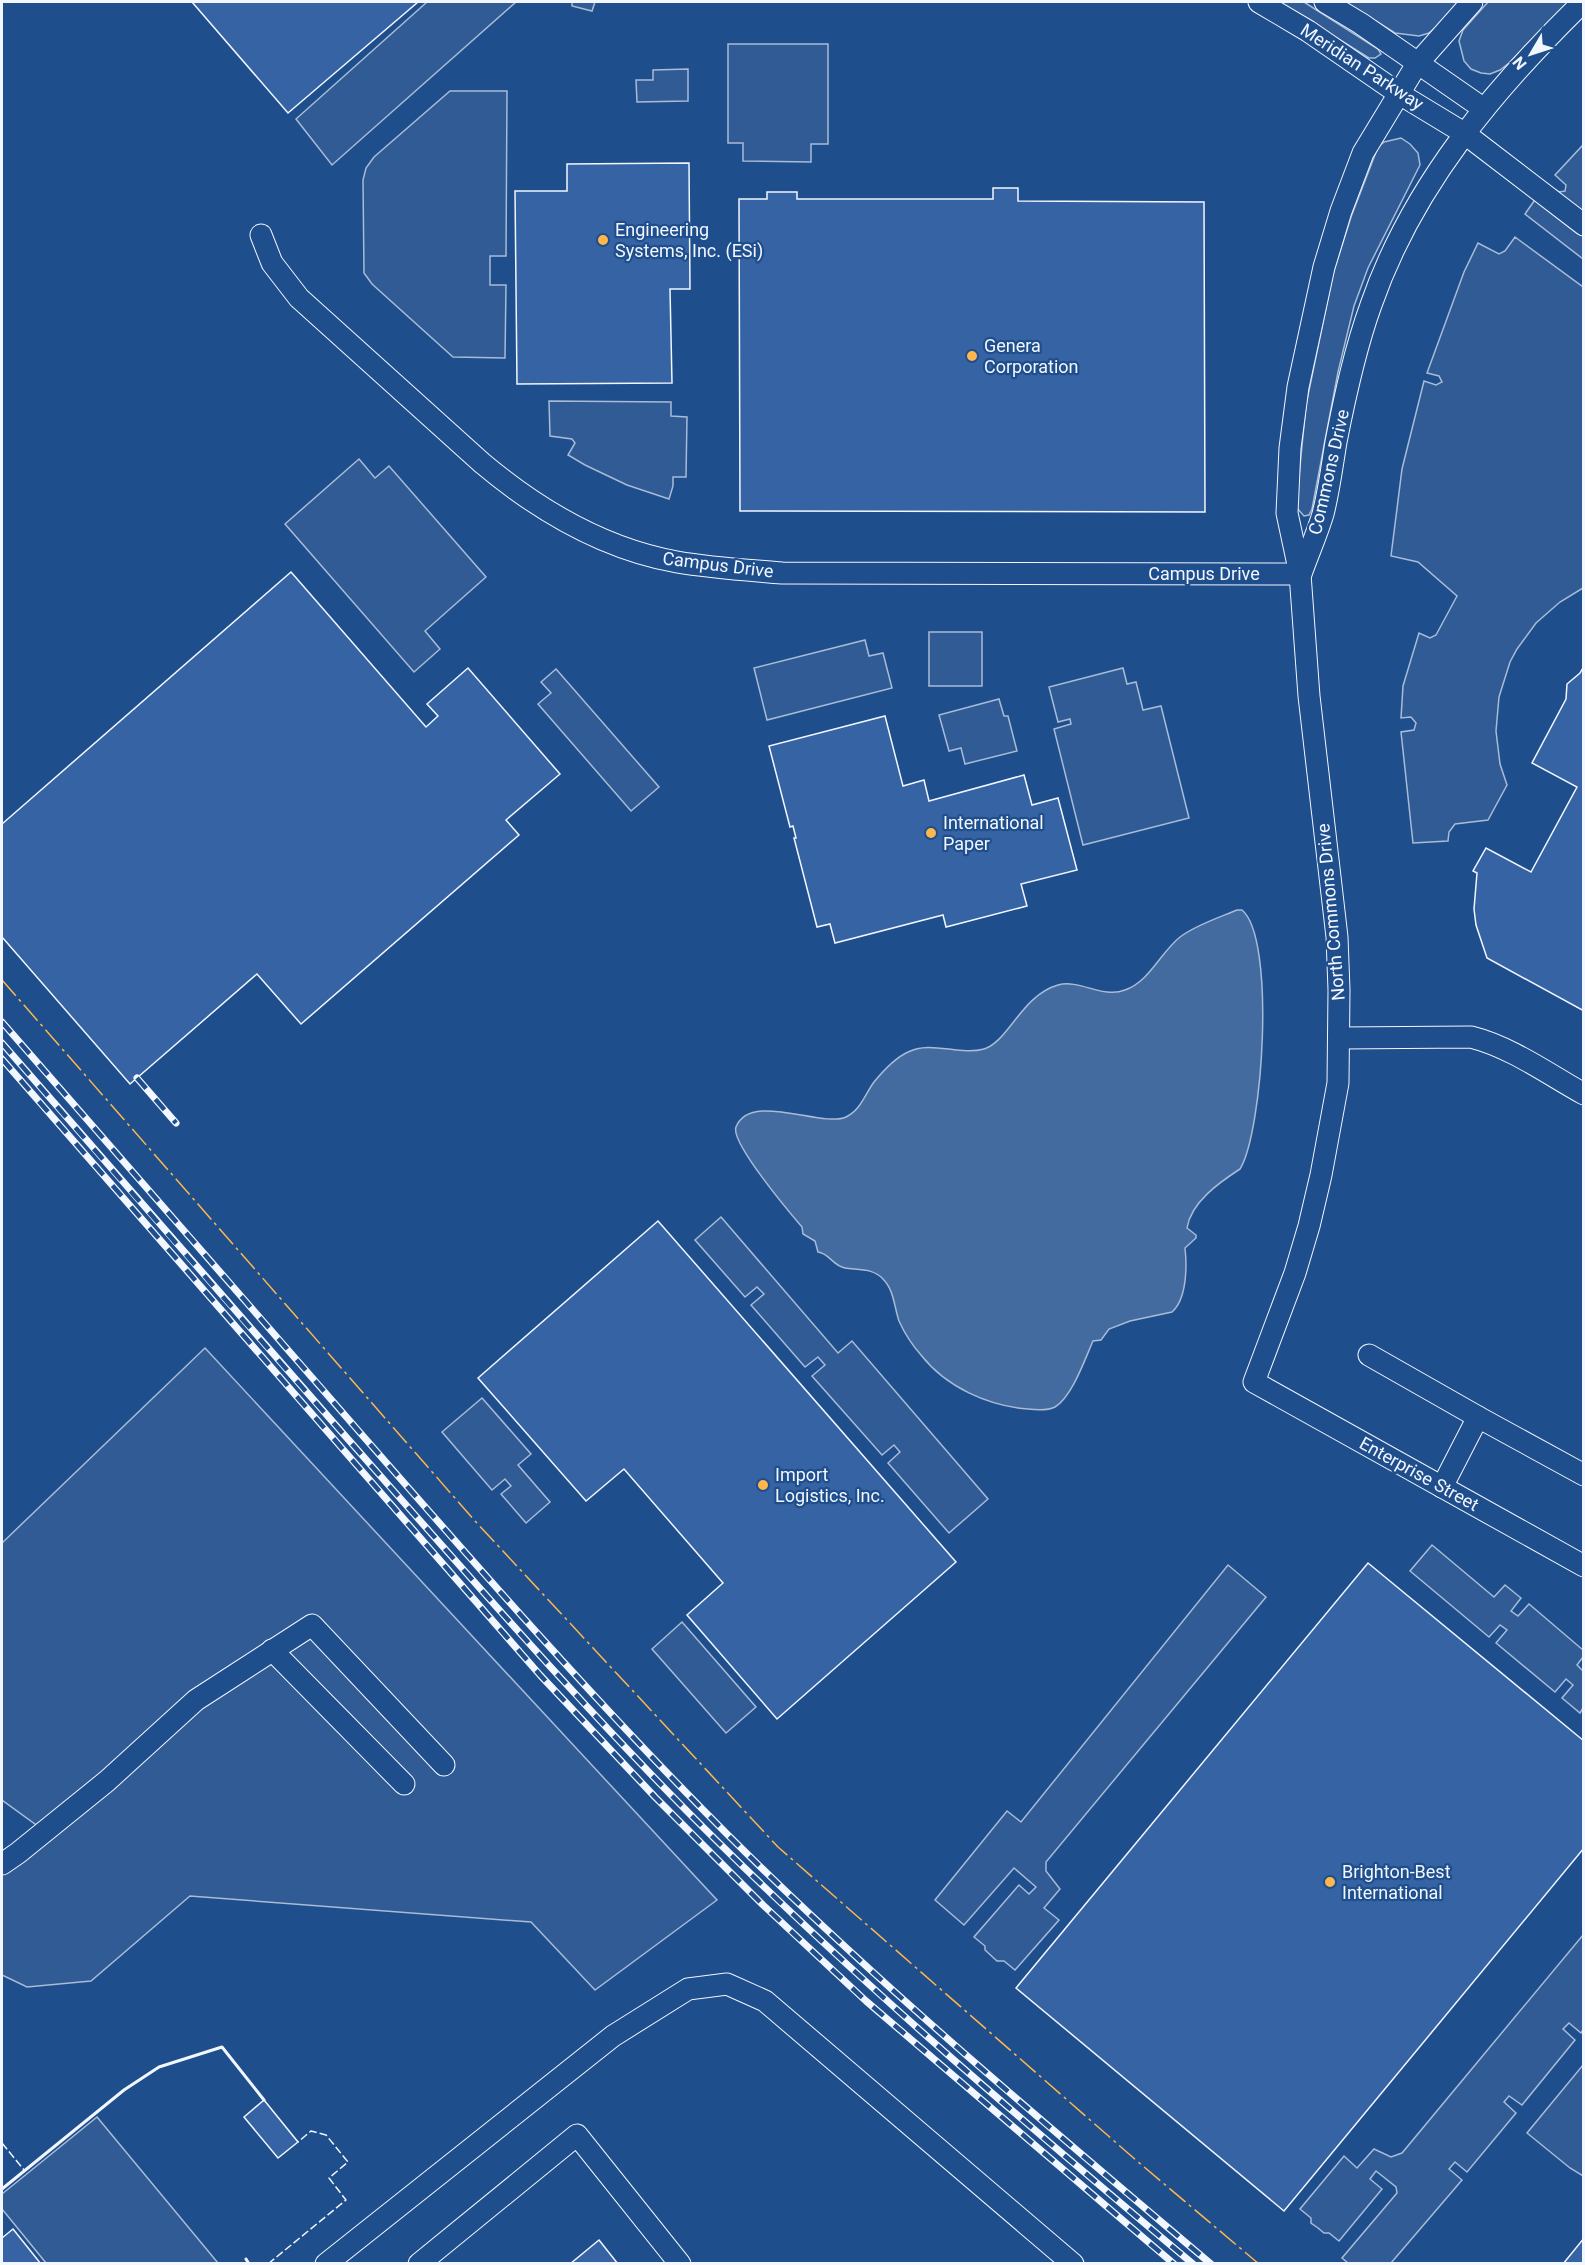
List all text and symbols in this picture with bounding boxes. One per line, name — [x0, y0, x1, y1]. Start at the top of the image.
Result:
street label: Meridian Parkway — [1297, 19, 1428, 114]
north arrow — [1501, 24, 1561, 84]
text: N — [1509, 53, 1531, 73]
place label: Engineering Systems, Inc. (ESi) — [615, 219, 763, 262]
marker: Engineering Systems, Inc. (ESi) — [596, 233, 610, 247]
place label: Genera Corporation — [984, 335, 1078, 377]
marker: Genera Corporation — [965, 349, 979, 363]
street label: Commons Drive — [1304, 407, 1353, 537]
street label: Campus Drive — [661, 547, 775, 582]
street label: Campus Drive — [1148, 563, 1260, 584]
place label: International Paper — [943, 812, 1044, 854]
street label: North Commons Drive — [1312, 823, 1349, 1002]
marker: International Paper — [924, 826, 938, 840]
street label: Enterprise Street — [1356, 1432, 1483, 1515]
place label: Import Logistics, Inc. — [775, 1464, 885, 1506]
marker: Import Logistics, Inc. — [756, 1478, 770, 1492]
place label: Brighton-Best International — [1342, 1861, 1451, 1903]
marker: Brighton-Best International — [1323, 1875, 1337, 1889]

